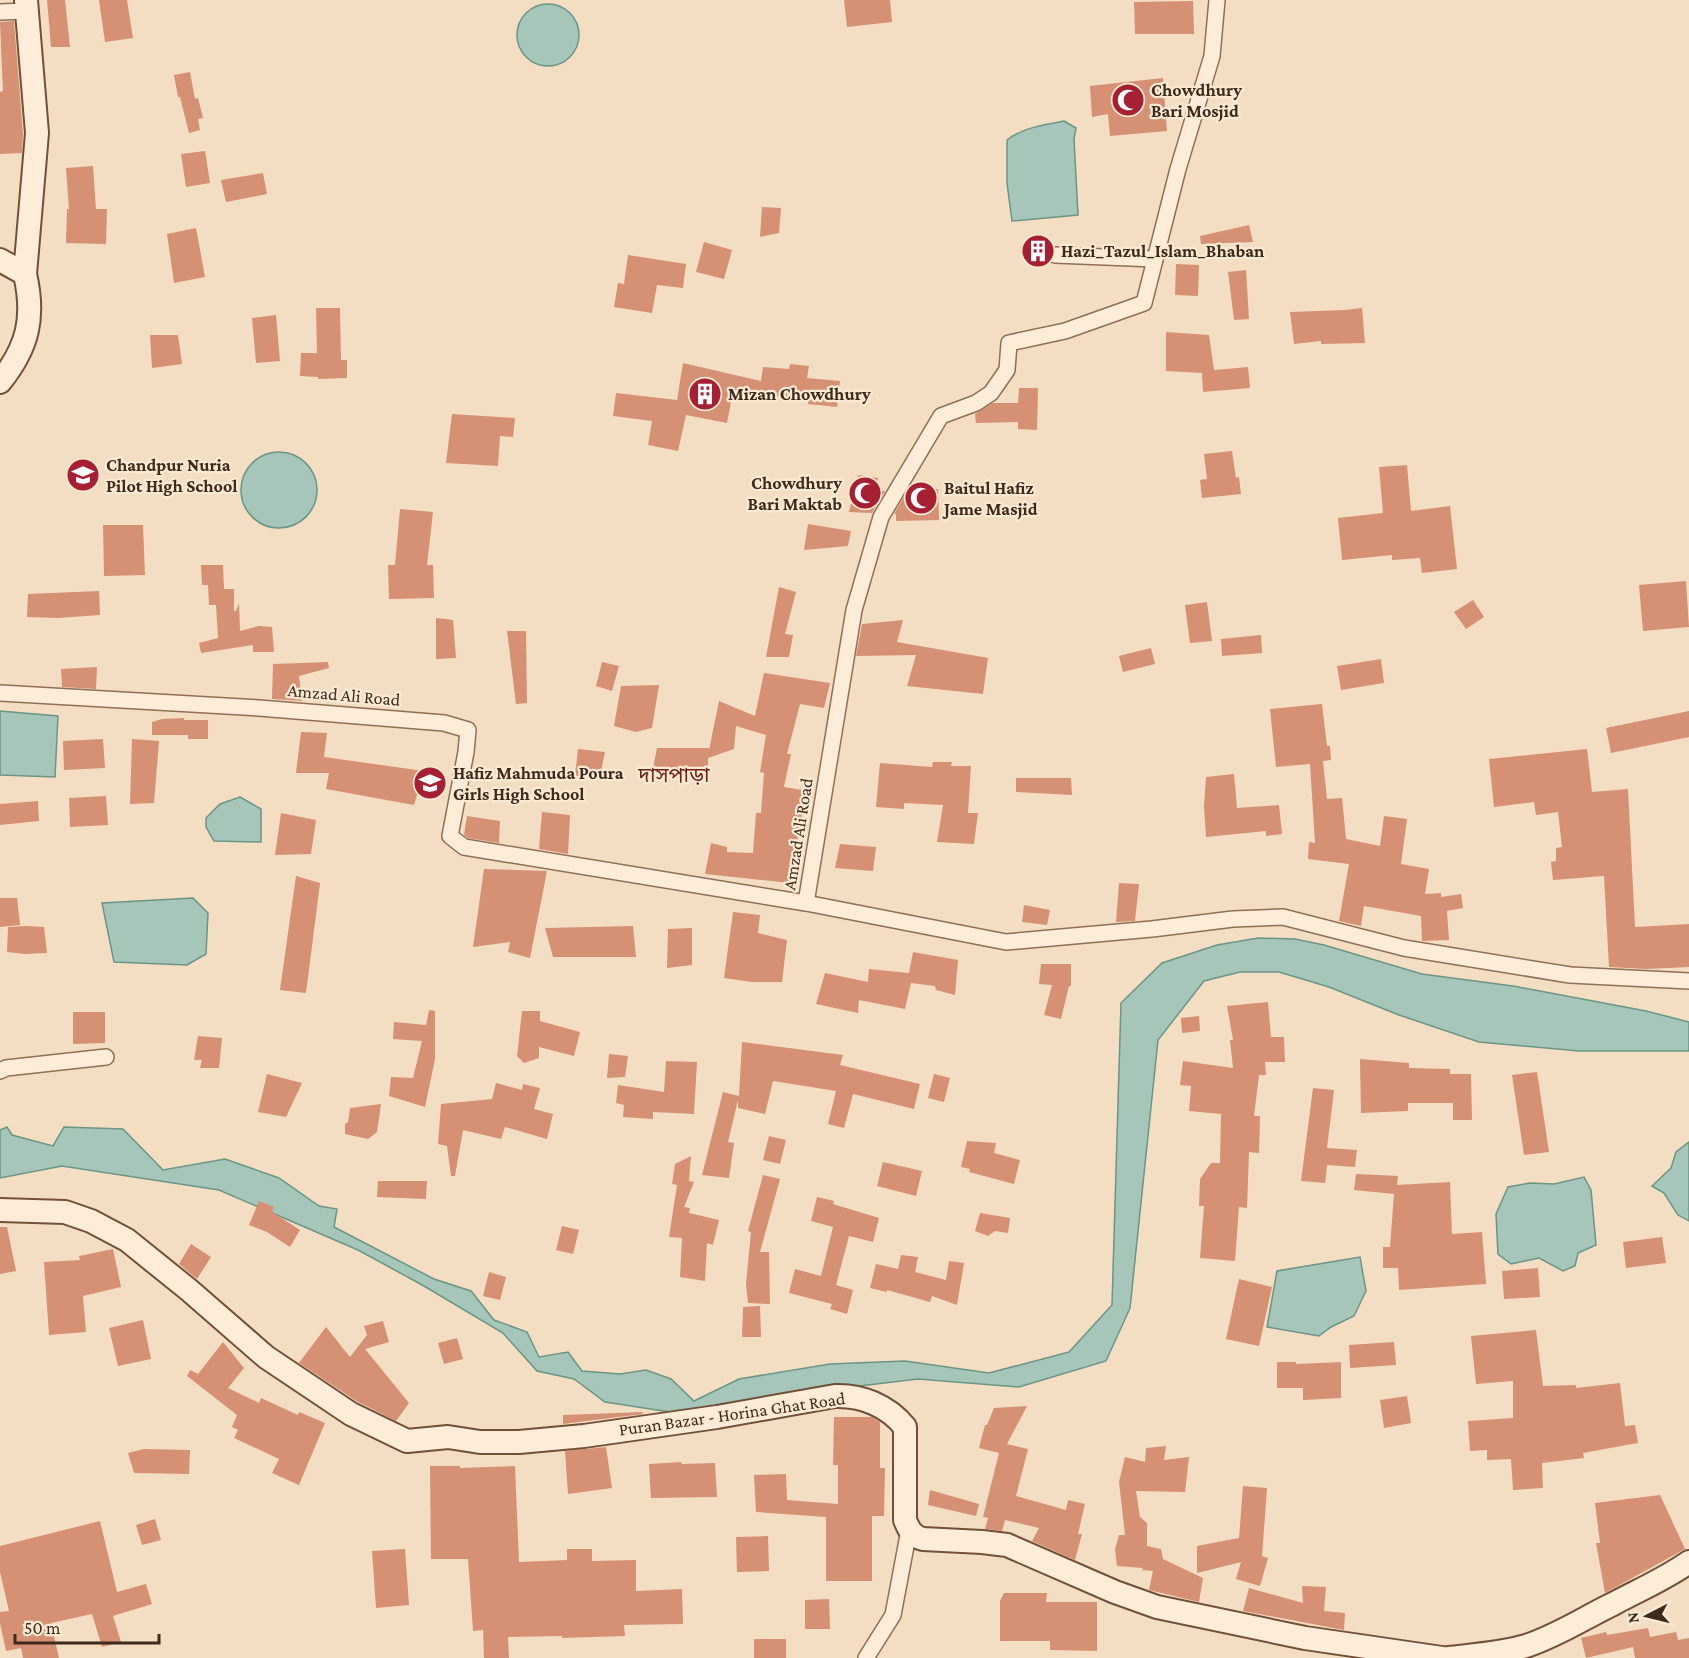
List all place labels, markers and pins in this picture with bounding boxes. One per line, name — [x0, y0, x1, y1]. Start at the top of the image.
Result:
place label: Chowdhury Bari Mosjid — [1151, 80, 1242, 122]
mosque icon: Chowdhury Bari Mosjid — [1110, 82, 1146, 118]
building icon: Hazi_Tazul_Islam_Bhaban — [1020, 233, 1056, 269]
place label: Hazi_Tazul_Islam_Bhaban — [1061, 241, 1265, 261]
building icon: Mizan Chowdhury — [687, 376, 723, 412]
place label: Mizan Chowdhury — [728, 384, 871, 404]
place label: Chandpur Nuria Pilot High School — [106, 455, 238, 496]
school or university icon: Chandpur Nuria Pilot High School — [65, 457, 101, 493]
place label: Chowdhury Bari Maktab — [748, 473, 842, 514]
mosque icon: Chowdhury Bari Maktab — [847, 475, 883, 511]
place label: Baitul Hafiz Jame Masjid — [942, 478, 1038, 520]
mosque icon: Baitul Hafiz Jame Masjid — [903, 480, 939, 516]
place label: Hafiz Mahmuda Poura Girls High School — [453, 763, 624, 804]
school or university icon: Hafiz Mahmuda Poura Girls High School — [412, 765, 448, 801]

